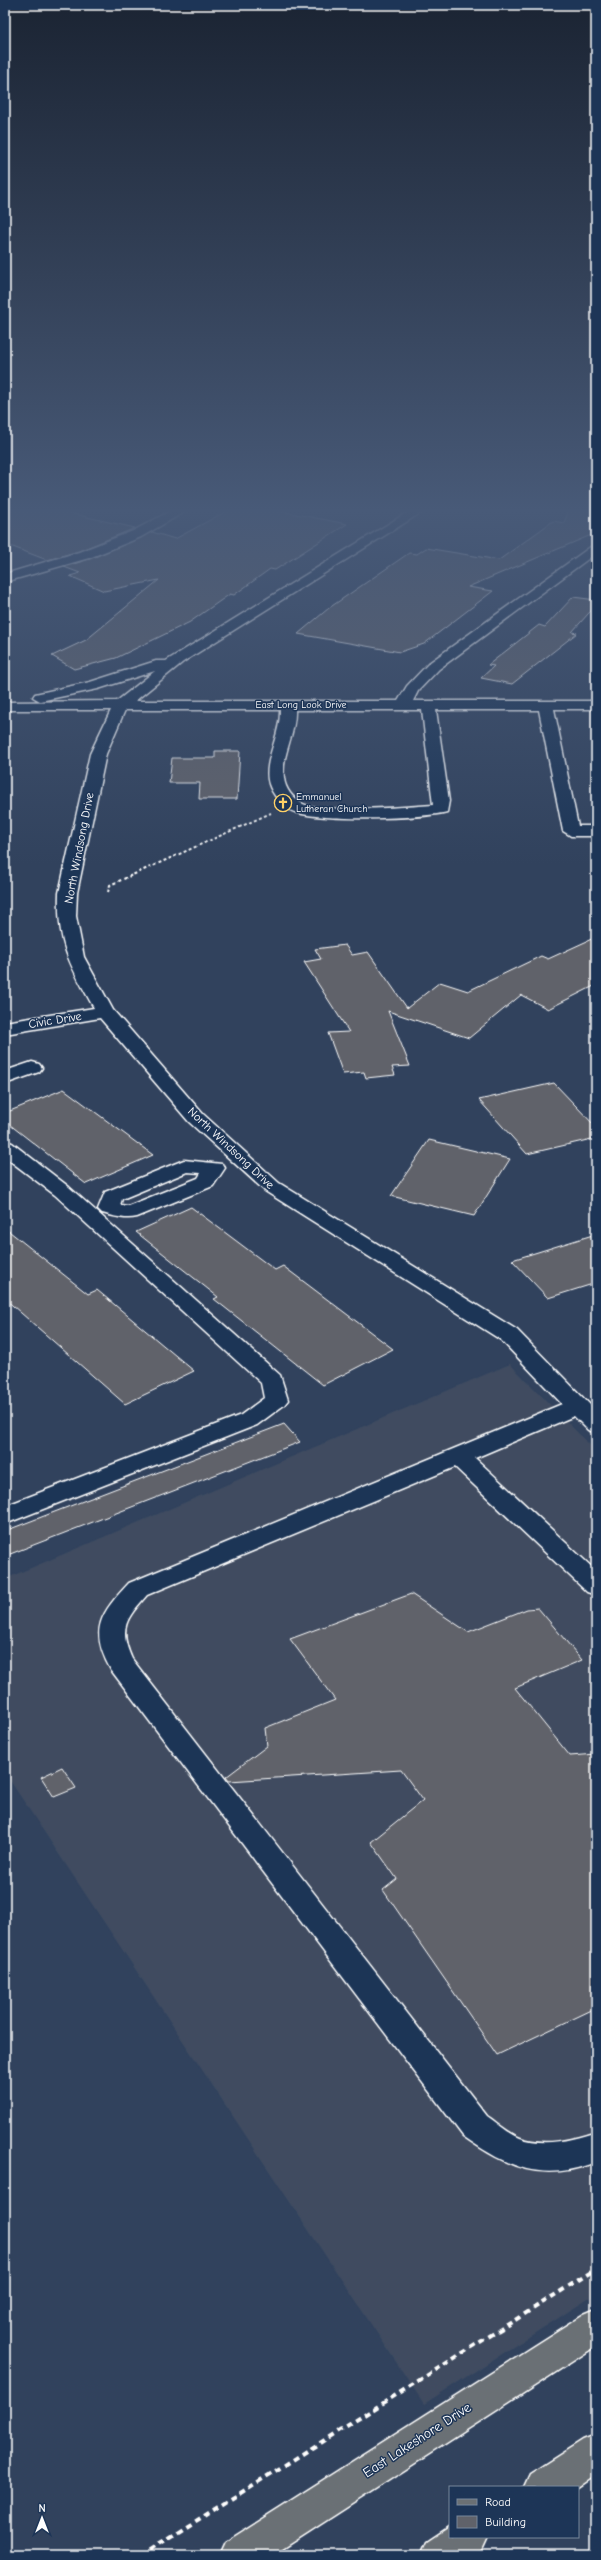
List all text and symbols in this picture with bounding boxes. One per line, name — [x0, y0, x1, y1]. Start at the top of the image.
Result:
street label: East Long Look Drive — [256, 699, 346, 711]
street label: North Windsong Drive — [61, 791, 97, 905]
place label: Emmanuel Lutheran Church — [296, 791, 368, 815]
church icon: Emmanuel Lutheran Church — [273, 793, 293, 813]
street label: Civic Drive — [28, 1009, 82, 1031]
street label: North Windsong Drive — [185, 1104, 277, 1192]
street label: East Lakeshore Drive — [360, 2399, 474, 2481]
legend — [449, 2486, 579, 2538]
text: Road — [485, 2495, 511, 2509]
north arrow — [22, 2498, 62, 2538]
text: N — [38, 2502, 46, 2515]
text: Building — [485, 2515, 526, 2529]

